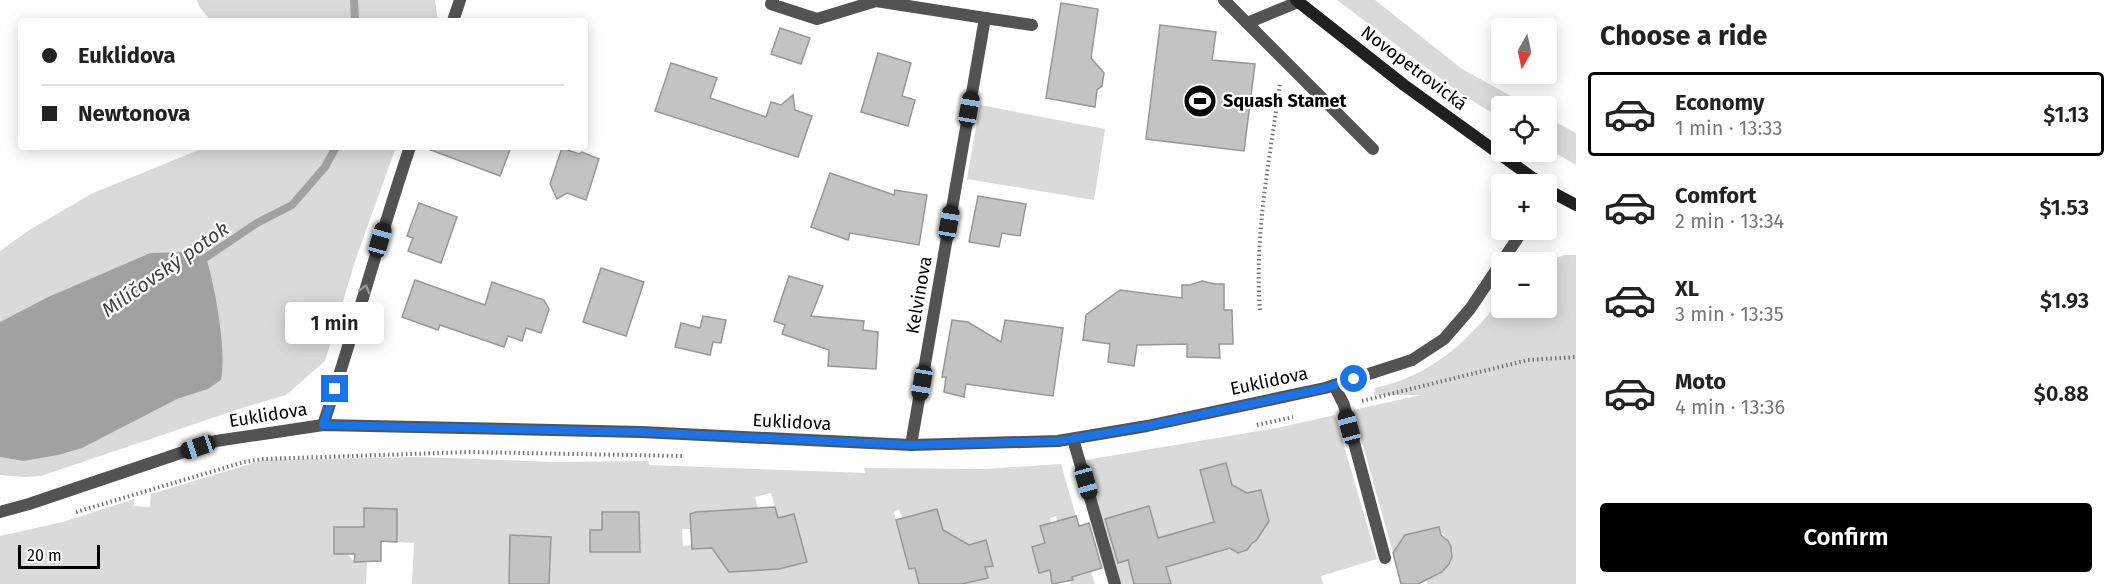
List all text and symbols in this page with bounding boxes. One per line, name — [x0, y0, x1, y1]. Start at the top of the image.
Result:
north arrow — [1491, 18, 1557, 84]
map controls — [1491, 18, 1557, 318]
text: Choose a ride — [1600, 20, 1767, 52]
street label: Novopetrovická — [1357, 21, 1471, 115]
text: Euklidova — [78, 42, 175, 69]
sports icon: Squash Stamet — [1182, 83, 1218, 119]
icon: car — [1603, 87, 1657, 141]
text: Economy — [1675, 89, 1764, 116]
car — [957, 90, 981, 128]
place label: Squash Stamet — [1223, 90, 1347, 112]
button: locate — [1491, 96, 1557, 162]
text: Newtonova — [78, 100, 190, 127]
text: $1.13 — [2043, 101, 2089, 128]
text: 1 min · 13:33 — [1675, 116, 1782, 140]
button: + — [1491, 174, 1557, 240]
icon: car — [1603, 180, 1657, 234]
text: Comfort — [1675, 182, 1756, 209]
text: $1.53 — [2039, 194, 2089, 221]
car — [937, 204, 961, 242]
text: 2 min · 13:34 — [1675, 209, 1784, 233]
water label: Milíčovský potok — [97, 216, 233, 322]
car — [366, 220, 394, 260]
button: − — [1491, 252, 1557, 318]
street label: Kelvinova — [901, 254, 937, 336]
icon: car — [1603, 273, 1657, 327]
text: XL — [1675, 275, 1699, 302]
one-way arrow — [358, 284, 370, 295]
text: $1.93 — [2040, 287, 2089, 314]
callout: 1 min — [286, 302, 385, 344]
text: 3 min · 13:35 — [1675, 302, 1784, 326]
text: 1 min — [310, 311, 359, 335]
street label: Euklidova — [1228, 362, 1310, 400]
car — [910, 364, 934, 402]
route start — [1340, 365, 1367, 392]
icon: car — [1603, 366, 1657, 420]
text: Moto — [1675, 368, 1726, 395]
route end — [321, 375, 348, 402]
text: $0.88 — [2034, 380, 2089, 407]
text: 4 min · 13:36 — [1675, 395, 1785, 419]
street label: Euklidova — [227, 398, 309, 432]
car — [1336, 407, 1362, 447]
street label: Euklidova — [752, 409, 832, 435]
car — [178, 433, 218, 461]
car — [1072, 462, 1100, 502]
button: Confirm — [1600, 503, 2092, 572]
scale bar — [18, 542, 100, 570]
text: 20 m — [27, 546, 62, 565]

